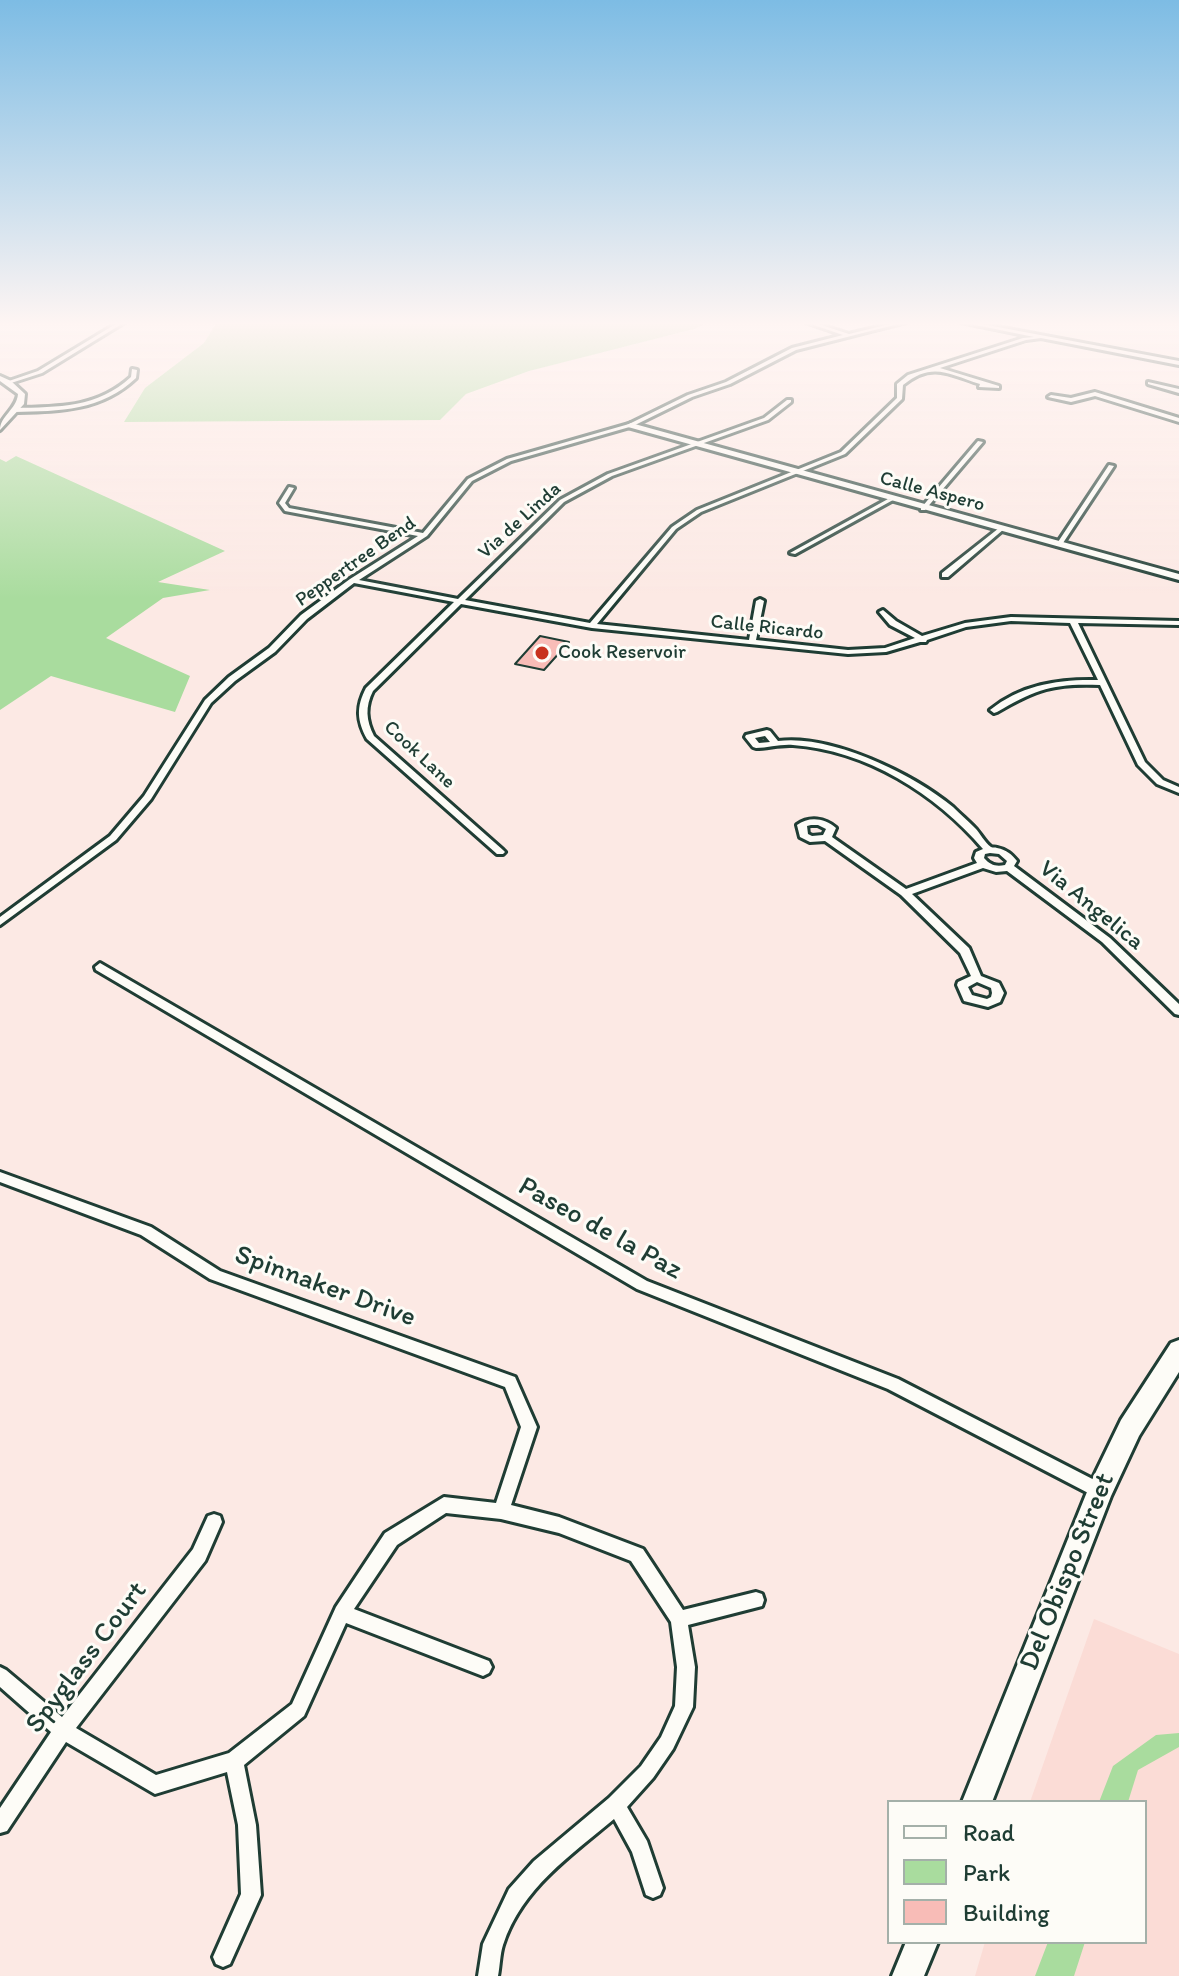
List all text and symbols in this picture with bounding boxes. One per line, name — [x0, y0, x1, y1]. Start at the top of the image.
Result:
street label: Calle Aspero — [877, 466, 987, 518]
street label: Via de Linda — [474, 478, 566, 564]
street label: Peppertree Bend — [291, 512, 421, 612]
street label: Calle Ricardo — [709, 610, 825, 646]
place label: Cook Reservoir — [558, 641, 686, 665]
marker: Cook Reservoir — [533, 644, 551, 662]
street label: Cook Lane — [378, 716, 460, 794]
street label: Via Angelica — [1033, 855, 1149, 957]
street label: Paseo de la Paz — [512, 1170, 688, 1288]
street label: Spinnaker Drive — [230, 1239, 420, 1335]
street label: Del Obispo Street — [1013, 1468, 1123, 1676]
street label: Spyglass Court — [19, 1576, 155, 1740]
legend — [887, 1800, 1147, 1944]
text: Road — [963, 1818, 1015, 1847]
text: Park — [963, 1858, 1010, 1887]
text: Building — [963, 1898, 1050, 1927]

